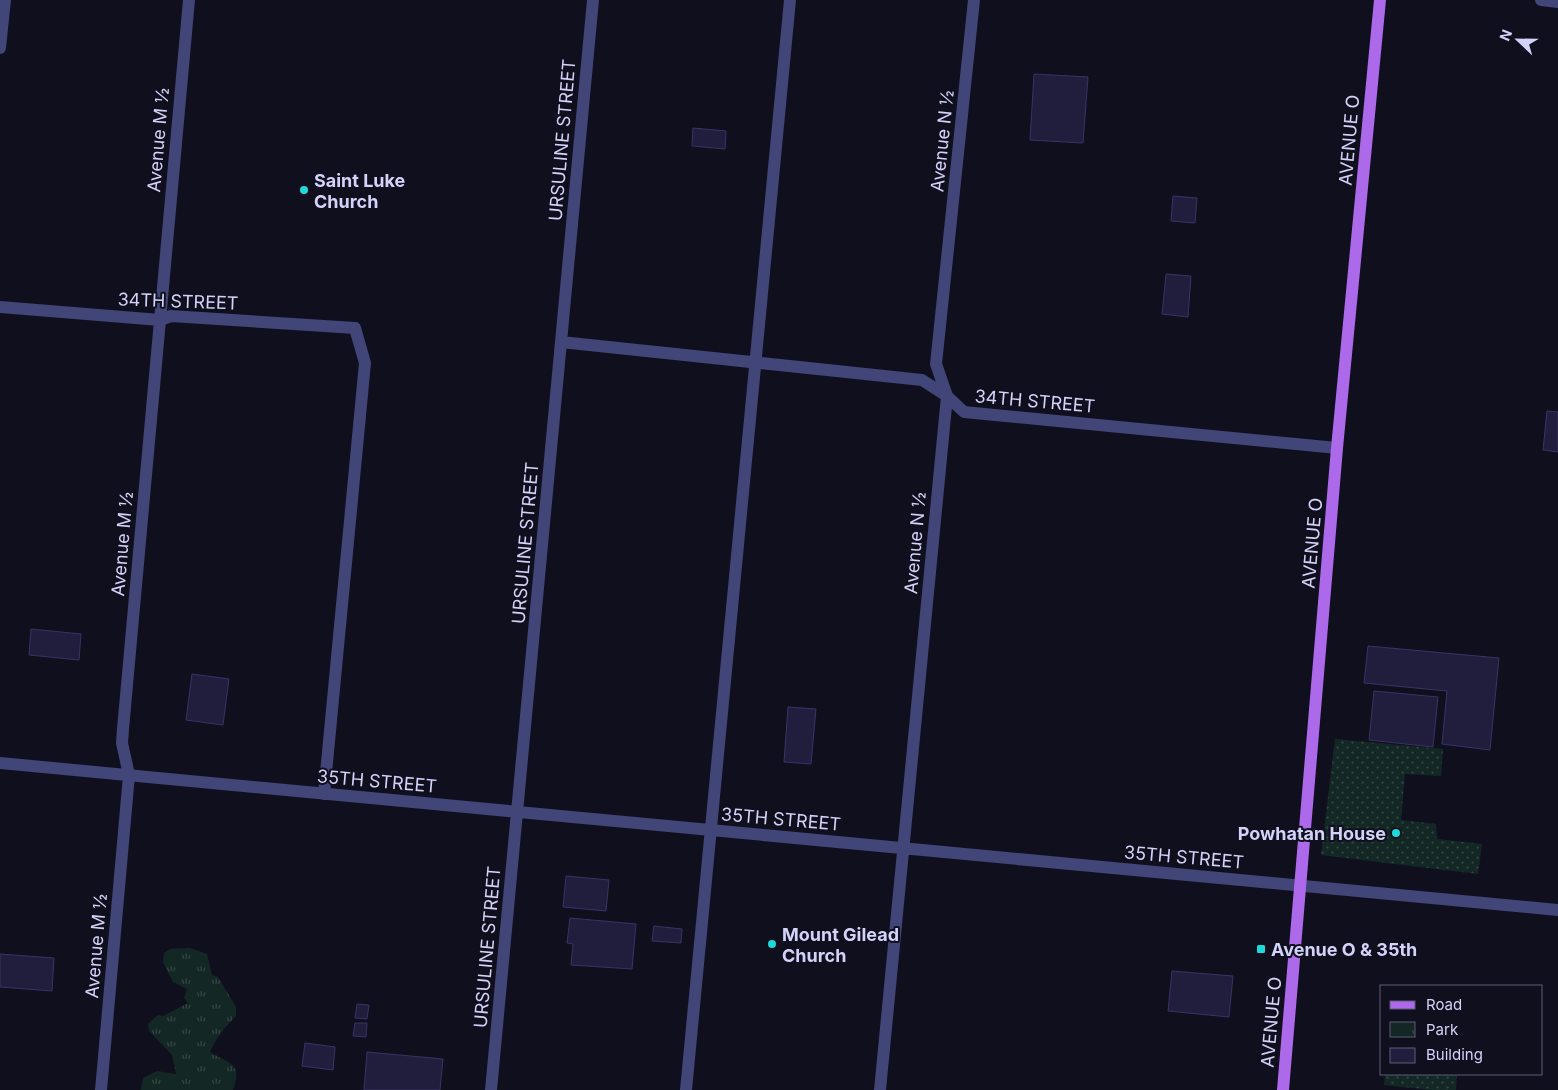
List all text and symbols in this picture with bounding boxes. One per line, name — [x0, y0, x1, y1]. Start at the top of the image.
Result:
north arrow — [1493, 15, 1543, 65]
text: N — [1496, 27, 1515, 43]
street label: URSULINE STREET — [544, 58, 580, 222]
street label: Avenue M ½ — [143, 87, 173, 193]
street label: Avenue N ½ — [926, 89, 958, 193]
street label: AVENUE O — [1335, 94, 1363, 186]
place label: Saint Luke Church — [314, 170, 406, 212]
marker: Saint Luke Church — [298, 184, 310, 196]
street label: 34TH STREET — [117, 288, 239, 314]
street label: 34TH STREET — [974, 385, 1096, 417]
street label: URSULINE STREET — [507, 461, 543, 625]
street label: Avenue M ½ — [107, 491, 137, 597]
street label: Avenue N ½ — [900, 491, 930, 595]
street label: AVENUE O — [1298, 497, 1326, 589]
street label: 35TH STREET — [316, 765, 438, 797]
street label: 35TH STREET — [720, 803, 842, 835]
place label: Powhatan House — [1238, 823, 1386, 844]
marker: Powhatan House — [1390, 827, 1402, 839]
street label: 35TH STREET — [1123, 841, 1245, 873]
street label: URSULINE STREET — [469, 865, 505, 1029]
street label: Avenue M ½ — [81, 893, 111, 999]
place label: Mount Gilead Church — [782, 924, 899, 966]
marker: Mount Gilead Church — [766, 938, 778, 950]
place label: Avenue O & 35th — [1271, 939, 1417, 960]
marker: Avenue O & 35th — [1255, 943, 1267, 955]
street label: AVENUE O — [1257, 976, 1285, 1068]
legend — [1380, 985, 1543, 1075]
text: Road — [1426, 995, 1462, 1014]
text: Park — [1426, 1020, 1459, 1039]
text: Building — [1426, 1045, 1483, 1064]

